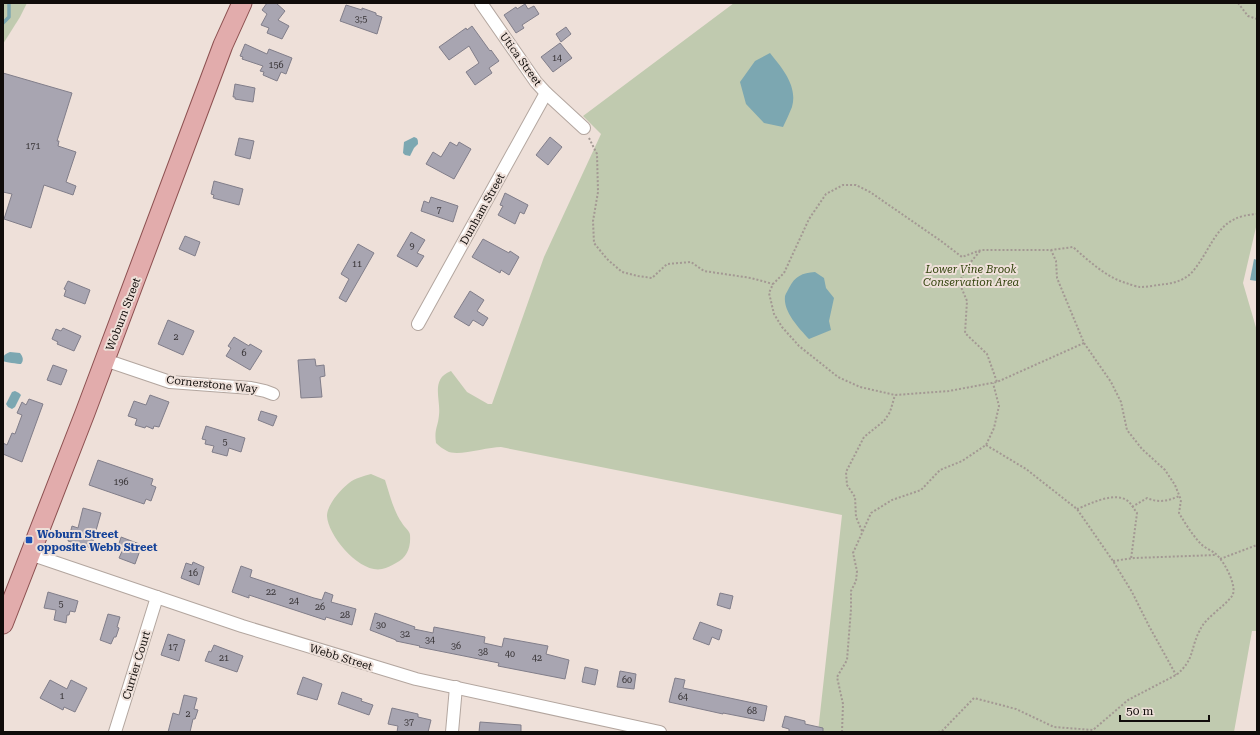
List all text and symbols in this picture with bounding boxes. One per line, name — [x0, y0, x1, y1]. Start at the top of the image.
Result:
house number: 3;5 — [355, 14, 367, 24]
street label: Utica Street — [497, 30, 544, 89]
house number: 14 — [552, 53, 562, 63]
house number: 156 — [268, 60, 284, 70]
house number: 171 — [25, 141, 41, 151]
street label: Dunham Street — [457, 171, 507, 247]
house number: 7 — [436, 205, 442, 215]
house number: 9 — [409, 241, 415, 251]
house number: 11 — [352, 259, 362, 269]
park label: Lower Vine Brook Conservation Area — [923, 263, 1019, 289]
street label: Woburn Street — [104, 276, 143, 353]
house number: 2 — [173, 332, 179, 342]
house number: 6 — [241, 348, 247, 358]
street label: Cornerstone Way — [166, 373, 259, 396]
house number: 5 — [222, 437, 228, 447]
house number: 196 — [113, 477, 129, 487]
place label: Woburn Street opposite Webb Street — [37, 528, 158, 554]
marker: Woburn Street opposite Webb Street — [24, 535, 34, 545]
house number: 16 — [188, 568, 198, 578]
house number: 22 — [266, 587, 276, 597]
house number: 24 — [289, 596, 299, 606]
house number: 5 — [58, 599, 64, 609]
house number: 26 — [315, 602, 325, 612]
house number: 28 — [340, 610, 350, 620]
house number: 30 — [376, 620, 386, 630]
street label: Currier Court — [120, 629, 153, 701]
house number: 32 — [400, 629, 410, 639]
house number: 34 — [425, 635, 435, 645]
house number: 36 — [451, 641, 461, 651]
house number: 17 — [168, 642, 178, 652]
street label: Webb Street — [308, 642, 374, 673]
house number: 38 — [478, 647, 488, 657]
house number: 40 — [505, 649, 515, 659]
house number: 21 — [219, 653, 229, 663]
house number: 42 — [532, 653, 542, 663]
house number: 60 — [622, 675, 632, 685]
house number: 1 — [59, 691, 65, 701]
house number: 64 — [678, 692, 688, 702]
scale bar — [1120, 697, 1209, 723]
text: 50 m — [1126, 704, 1153, 718]
house number: 68 — [747, 706, 757, 716]
house number: 2 — [185, 709, 191, 719]
house number: 37 — [404, 717, 414, 727]

